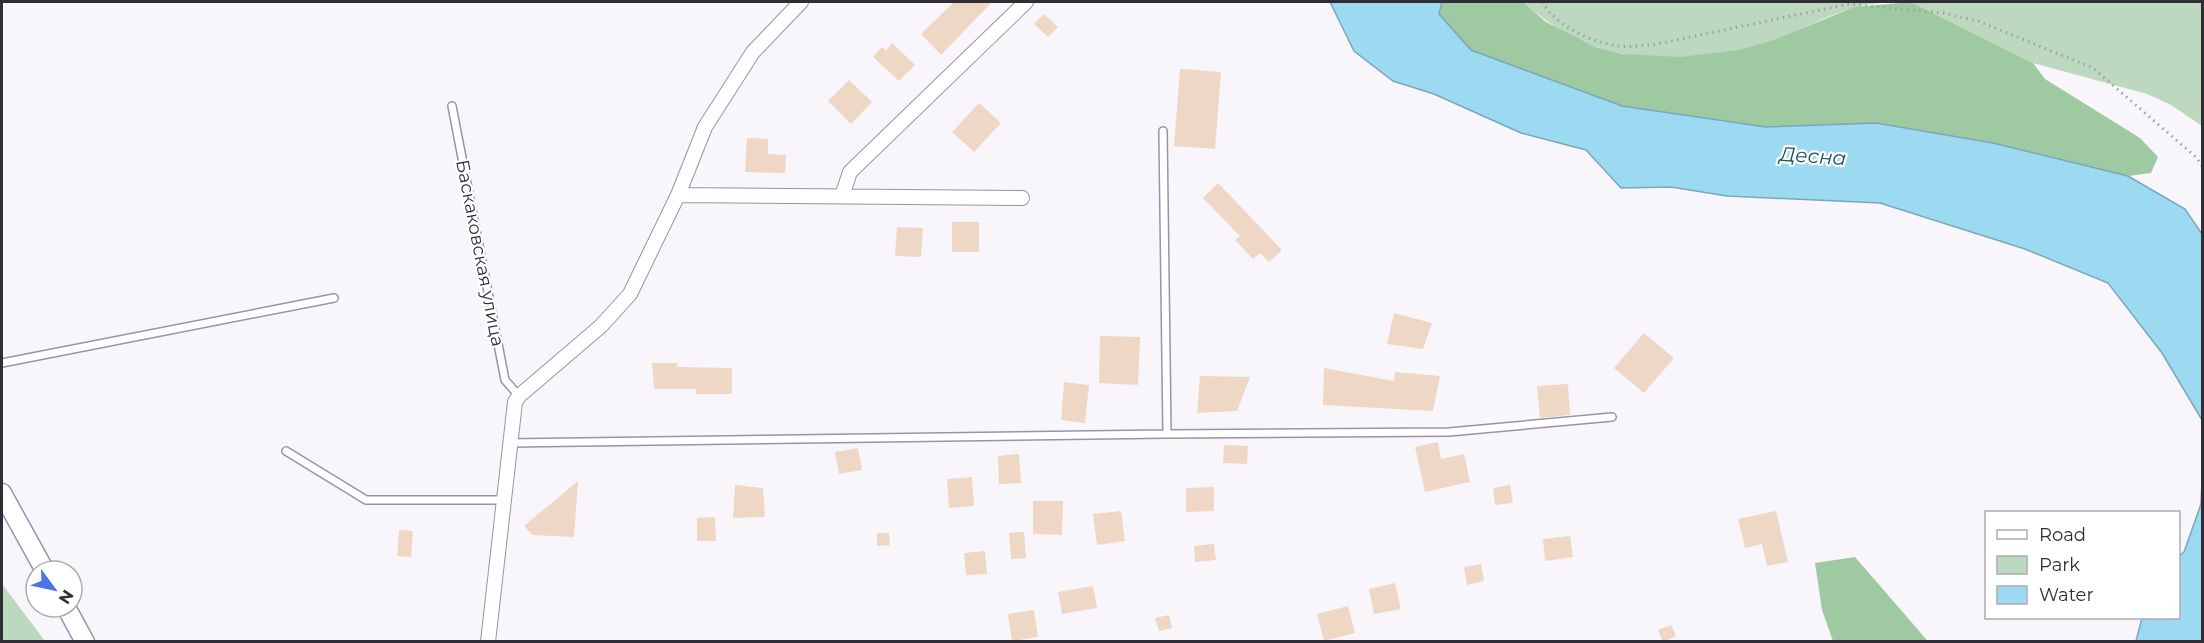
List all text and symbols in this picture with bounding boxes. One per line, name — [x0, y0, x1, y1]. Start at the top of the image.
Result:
water label: Десна — [1777, 142, 1847, 170]
street label: Баскаковская улица — [451, 158, 509, 348]
legend — [1985, 511, 2180, 619]
text: Road — [2039, 524, 2086, 546]
text: Park — [2039, 554, 2080, 576]
north arrow — [24, 559, 84, 619]
text: Water — [2039, 584, 2094, 606]
text: N — [55, 586, 78, 607]

